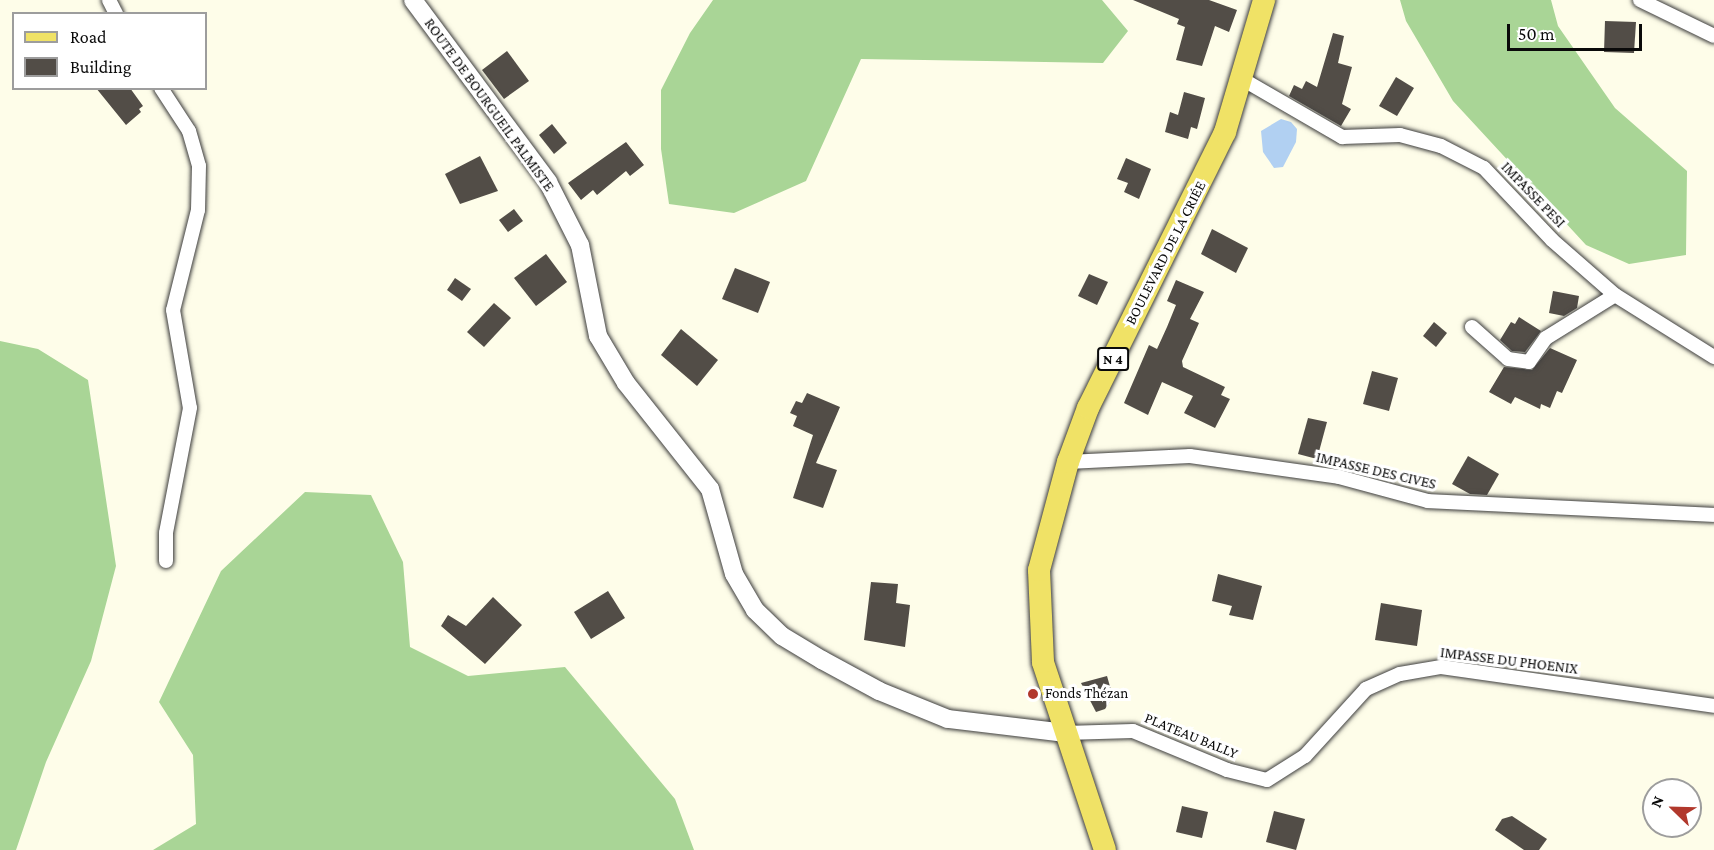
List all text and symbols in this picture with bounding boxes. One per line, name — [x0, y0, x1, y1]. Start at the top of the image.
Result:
legend — [12, 12, 207, 90]
scale bar — [1510, 12, 1645, 50]
street label: ROUTE DE BOURGUEIL PALMISTE — [420, 15, 558, 195]
text: 50 m — [1518, 24, 1555, 44]
text: Road — [70, 27, 107, 47]
text: Building — [70, 57, 131, 77]
street label: IMPASSE PESI — [1497, 158, 1569, 232]
street label: BOULEVARD DE LA CRIÉE — [1122, 178, 1210, 328]
road number: N 4 — [1096, 348, 1130, 370]
street label: IMPASSE DES CIVES — [1314, 448, 1438, 494]
street label: IMPASSE DU PHOENIX — [1439, 644, 1579, 678]
place label: Fonds Thézan — [1045, 685, 1128, 703]
marker: Fonds Thézan — [1026, 687, 1040, 701]
street label: PLATEAU BALLY — [1142, 709, 1240, 763]
north arrow — [1642, 778, 1702, 838]
text: N — [1647, 793, 1667, 810]

